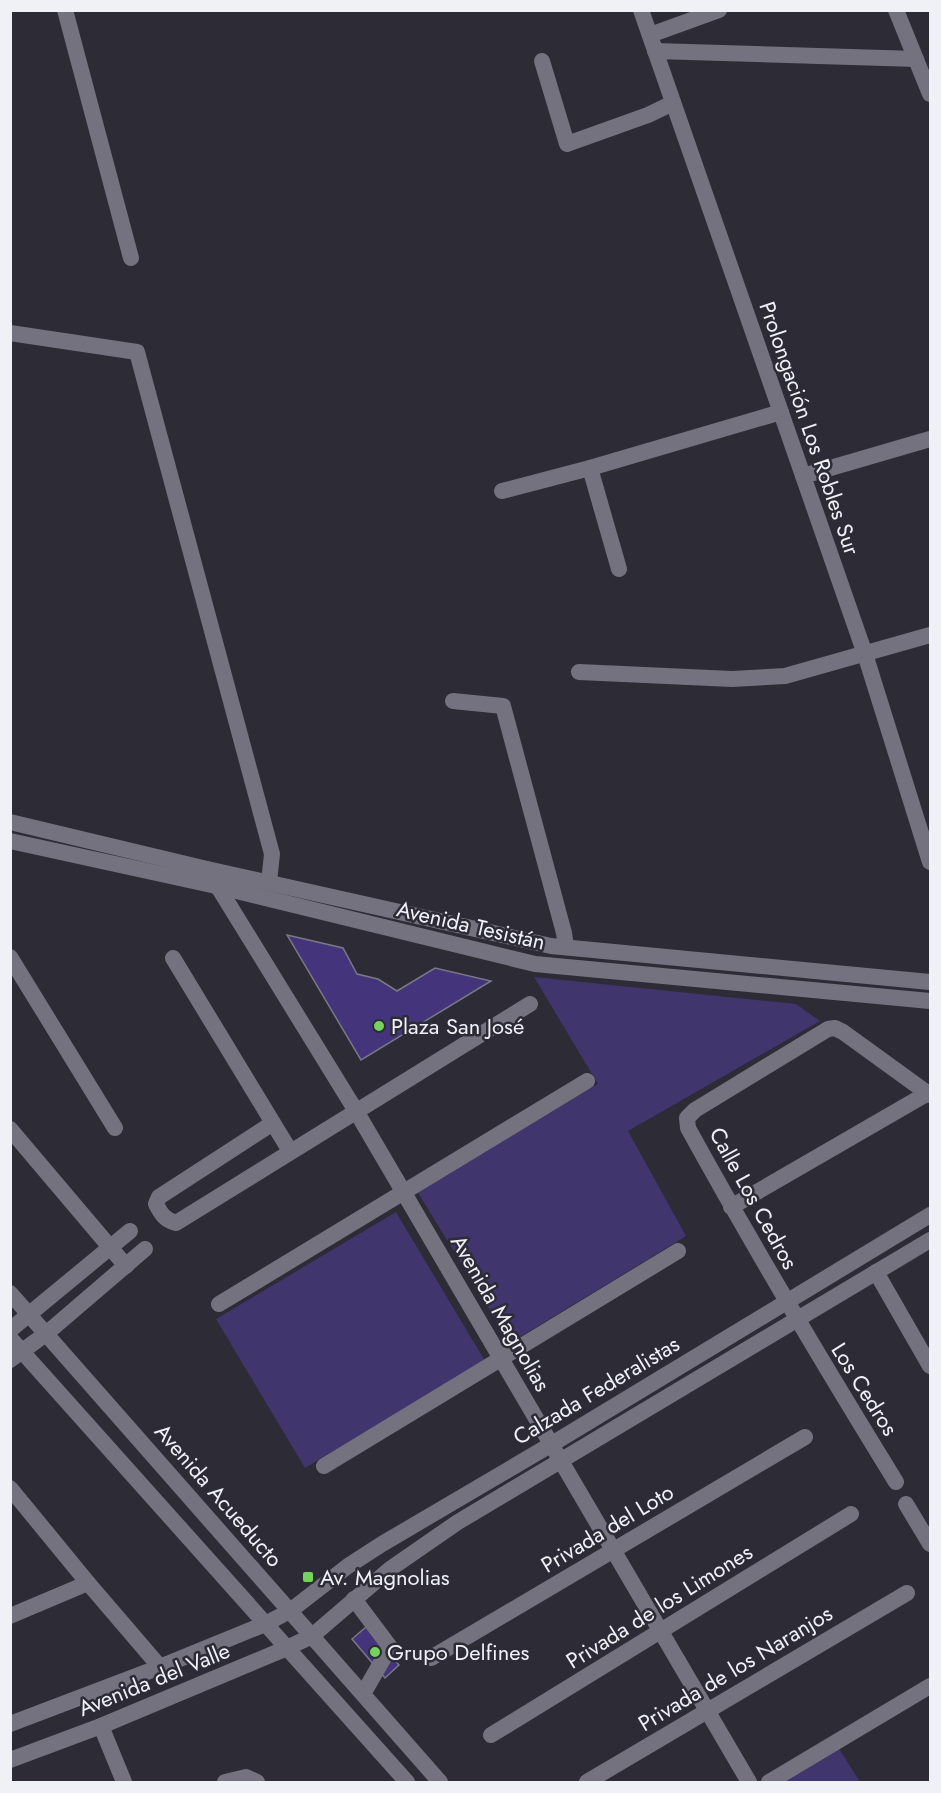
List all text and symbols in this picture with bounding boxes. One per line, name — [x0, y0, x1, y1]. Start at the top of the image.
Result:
street label: Prolongación Los Robles Sur — [752, 297, 869, 560]
street label: Avenida Tesistán — [394, 892, 548, 958]
place label: Plaza San José — [391, 1010, 524, 1042]
marker: Plaza San José — [372, 1019, 386, 1033]
street label: Calle Los Cedros — [702, 1121, 806, 1275]
street label: Avenida Magnolias — [443, 1229, 559, 1397]
street label: Calzada Federalistas — [507, 1328, 685, 1452]
street label: Los Cedros — [824, 1336, 906, 1442]
street label: Avenida Acueducto — [148, 1416, 290, 1574]
street label: Privada del Loto — [535, 1476, 679, 1580]
street label: Privada de los Limones — [560, 1536, 759, 1676]
place label: Av. Magnolias — [320, 1561, 450, 1593]
marker: Av. Magnolias — [301, 1570, 315, 1584]
street label: Privada de los Naranjos — [632, 1597, 838, 1739]
street label: Avenida del Valle — [73, 1634, 235, 1724]
place label: Grupo Delfines — [387, 1636, 530, 1668]
marker: Grupo Delfines — [368, 1645, 382, 1659]

